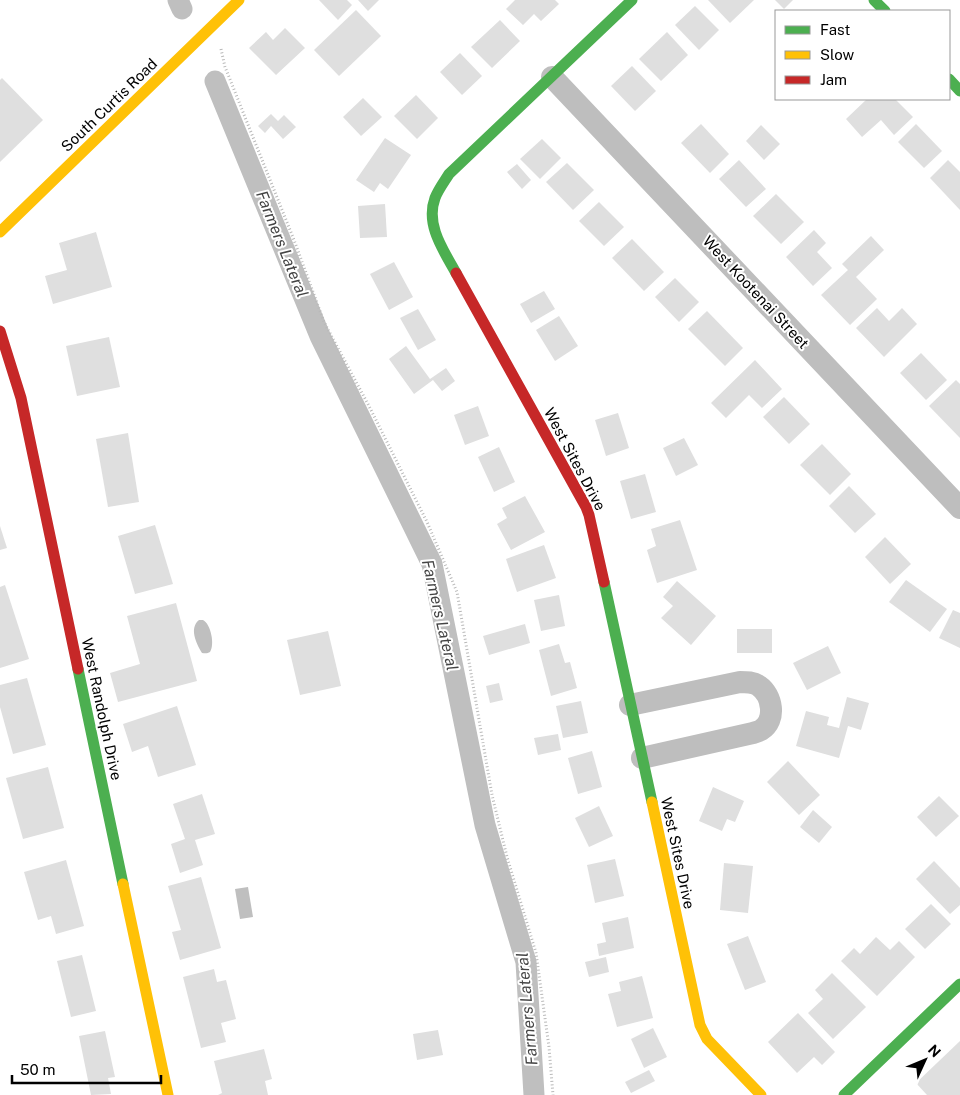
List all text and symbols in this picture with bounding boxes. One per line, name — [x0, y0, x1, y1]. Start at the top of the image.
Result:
legend — [775, 10, 950, 100]
text: Fast — [820, 21, 850, 38]
text: Slow — [820, 46, 855, 63]
street label: South Curtis Road — [58, 55, 160, 155]
text: Jam — [820, 71, 847, 88]
water label: Farmers Lateral — [252, 188, 312, 300]
street label: West Kootenai Street — [699, 232, 813, 352]
street label: West Sites Drive — [541, 405, 609, 513]
water label: Farmers Lateral — [418, 558, 462, 672]
street label: West Randolph Drive — [79, 636, 125, 782]
street label: West Sites Drive — [658, 796, 698, 910]
water label: Farmers Lateral — [513, 952, 541, 1066]
north arrow — [900, 1035, 950, 1085]
text: N — [925, 1041, 944, 1060]
scale bar — [12, 1052, 161, 1084]
text: 50 m — [20, 1061, 55, 1078]

